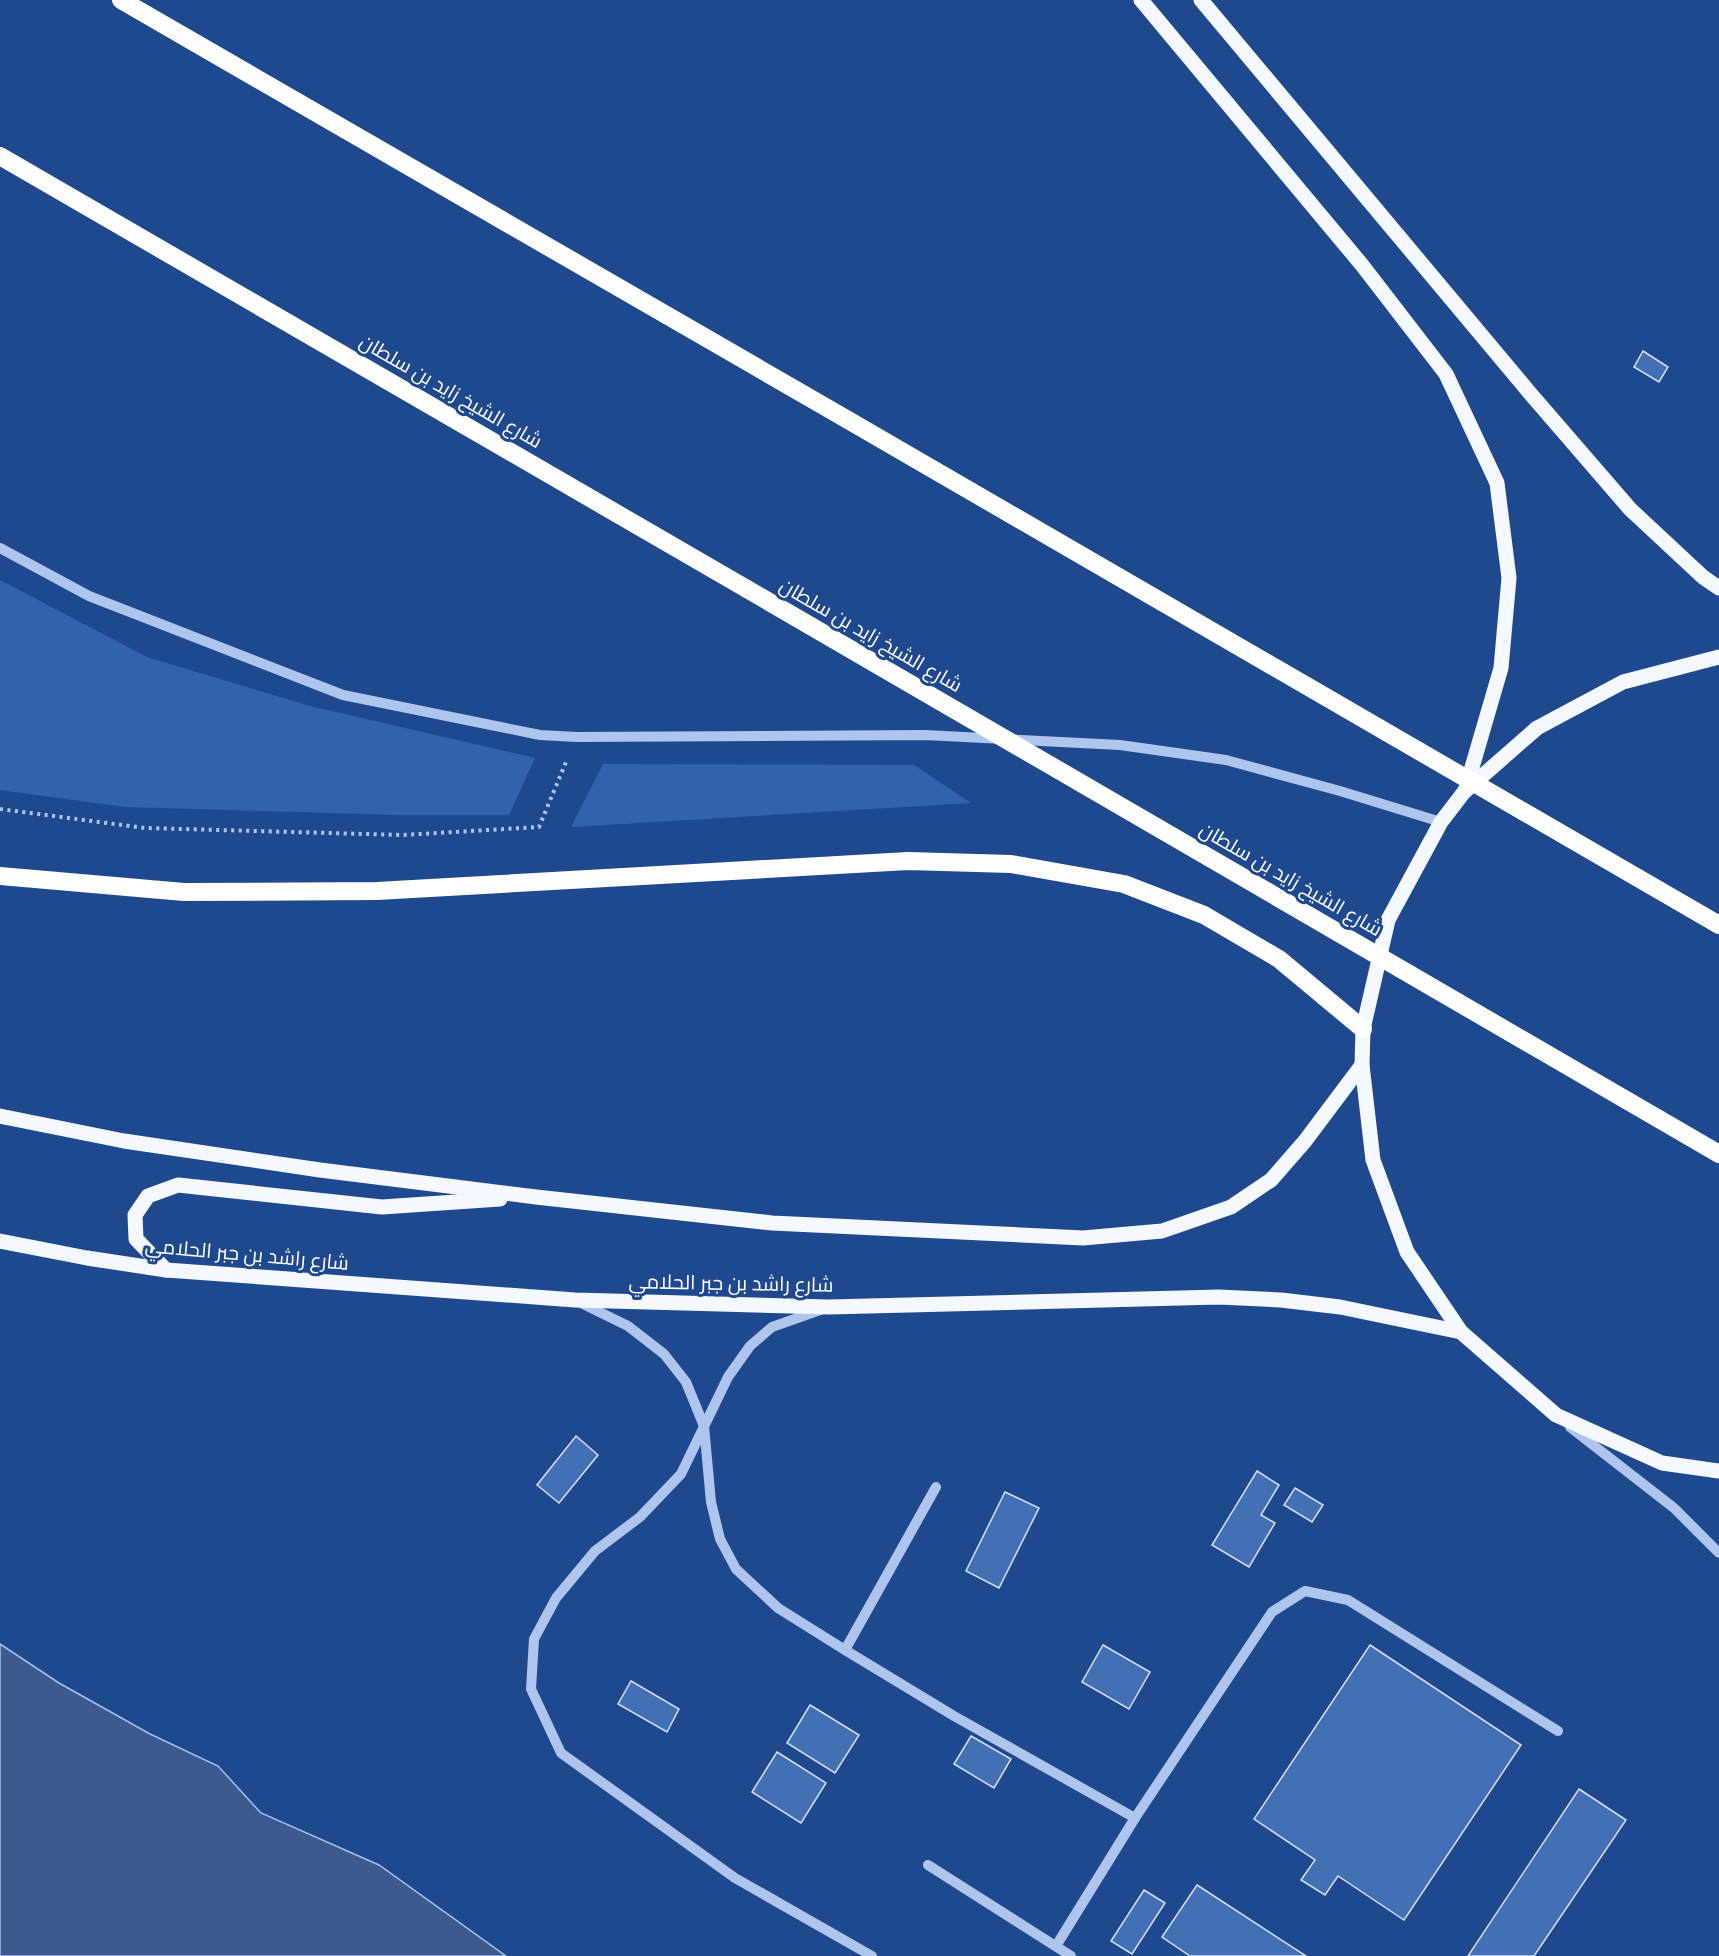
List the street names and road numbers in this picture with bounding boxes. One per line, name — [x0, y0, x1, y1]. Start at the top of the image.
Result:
street label: شارع الشيخ زايد بن سلطان — [354, 329, 547, 455]
street label: شارع الشيخ زايد بن سلطان — [774, 573, 967, 699]
street label: شارع الشيخ زايد بن سلطان — [1194, 817, 1387, 943]
street label: شارع راشد بن جبر الحلامي — [144, 1233, 350, 1279]
street label: شارع راشد بن جبر الحلامي — [628, 1269, 833, 1301]

